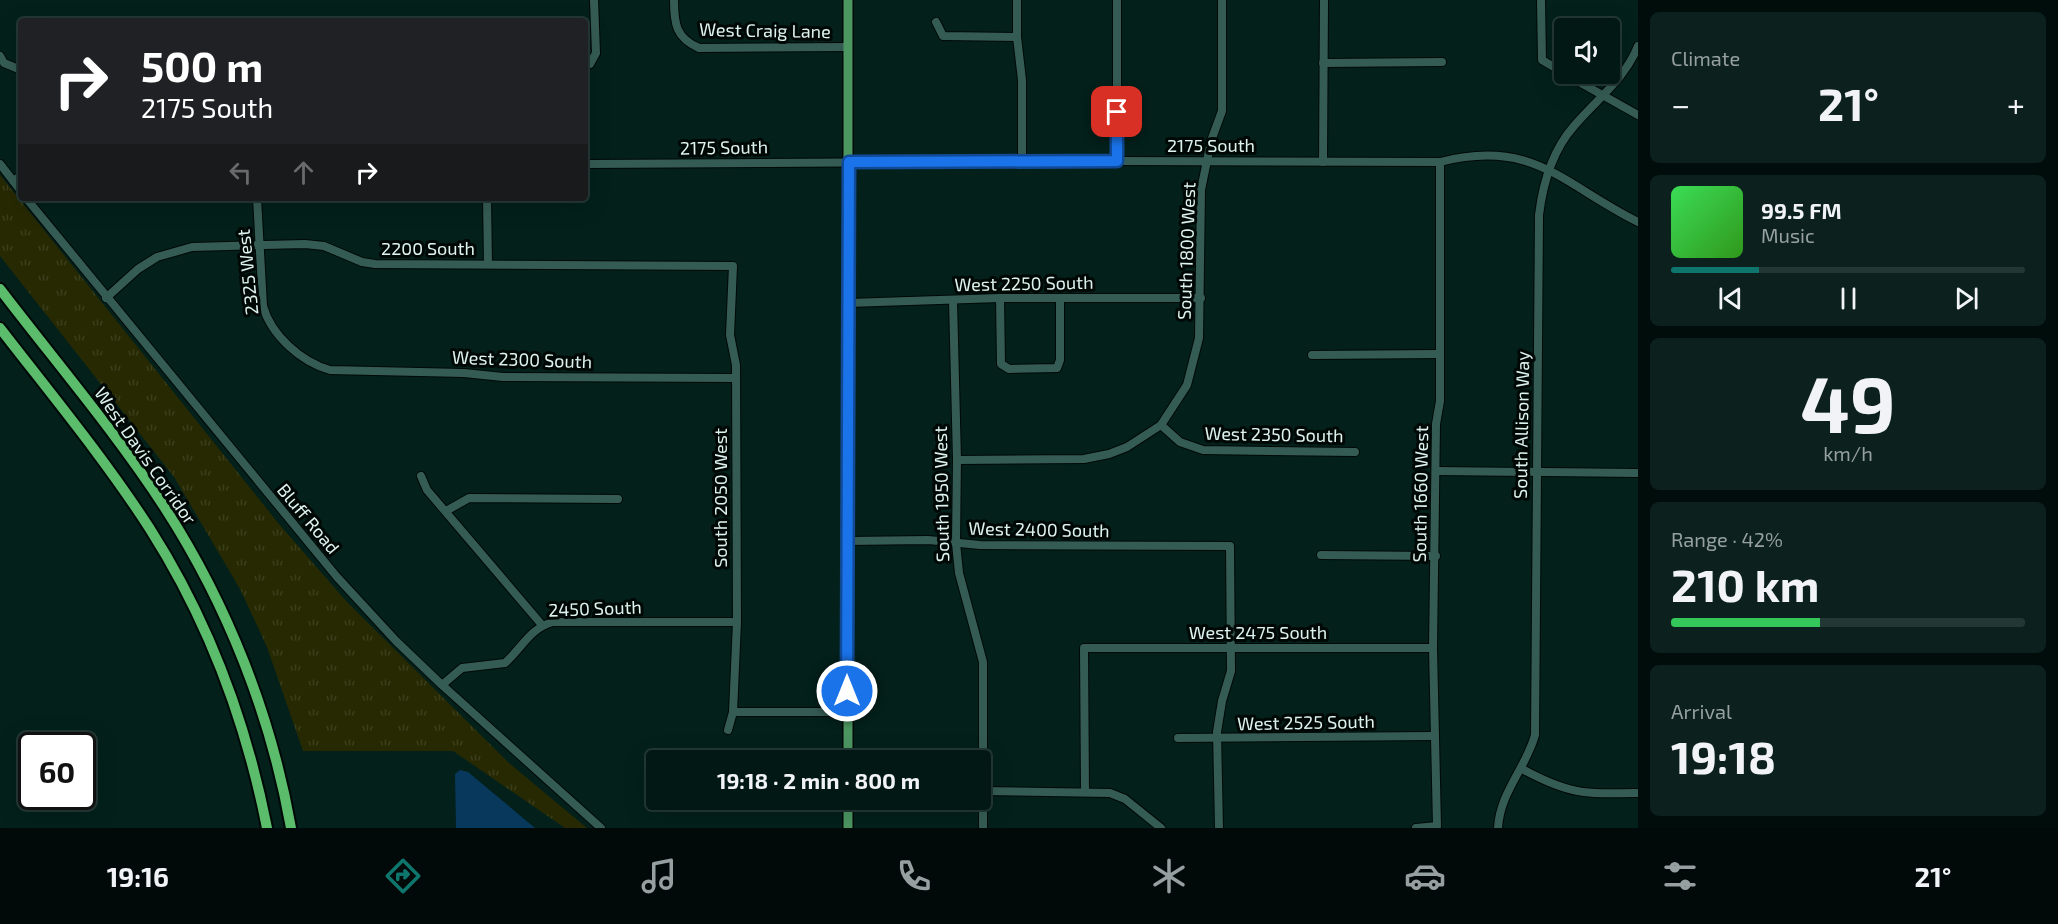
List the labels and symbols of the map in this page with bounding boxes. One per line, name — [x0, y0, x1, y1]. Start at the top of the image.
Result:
street label: West Craig Lane — [699, 18, 831, 42]
pin — [1091, 86, 1142, 137]
street label: 2175 South — [1167, 134, 1255, 156]
street label: 2175 South — [680, 135, 768, 159]
street label: South 1800 West — [1173, 182, 1199, 320]
street label: 2325 West — [232, 228, 262, 316]
street label: 2200 South — [381, 237, 475, 259]
street label: West 2250 South — [954, 271, 1094, 295]
street label: West 2300 South — [452, 346, 592, 372]
street label: South Allison Way — [1509, 350, 1533, 499]
street label: West Davis Corridor — [90, 383, 201, 528]
street label: West 2350 South — [1204, 422, 1344, 446]
street label: South 1660 West — [1408, 425, 1432, 563]
street label: South 1950 West — [929, 426, 953, 562]
street label: South 2050 West — [709, 428, 731, 568]
street label: Bluff Road — [273, 479, 345, 558]
street label: West 2400 South — [968, 517, 1110, 541]
street label: 2450 South — [548, 595, 642, 621]
street label: West 2475 South — [1189, 621, 1327, 643]
position arrow — [815, 659, 879, 723]
street label: West 2525 South — [1237, 710, 1375, 734]
speed limit sign: 60 — [18, 732, 96, 810]

